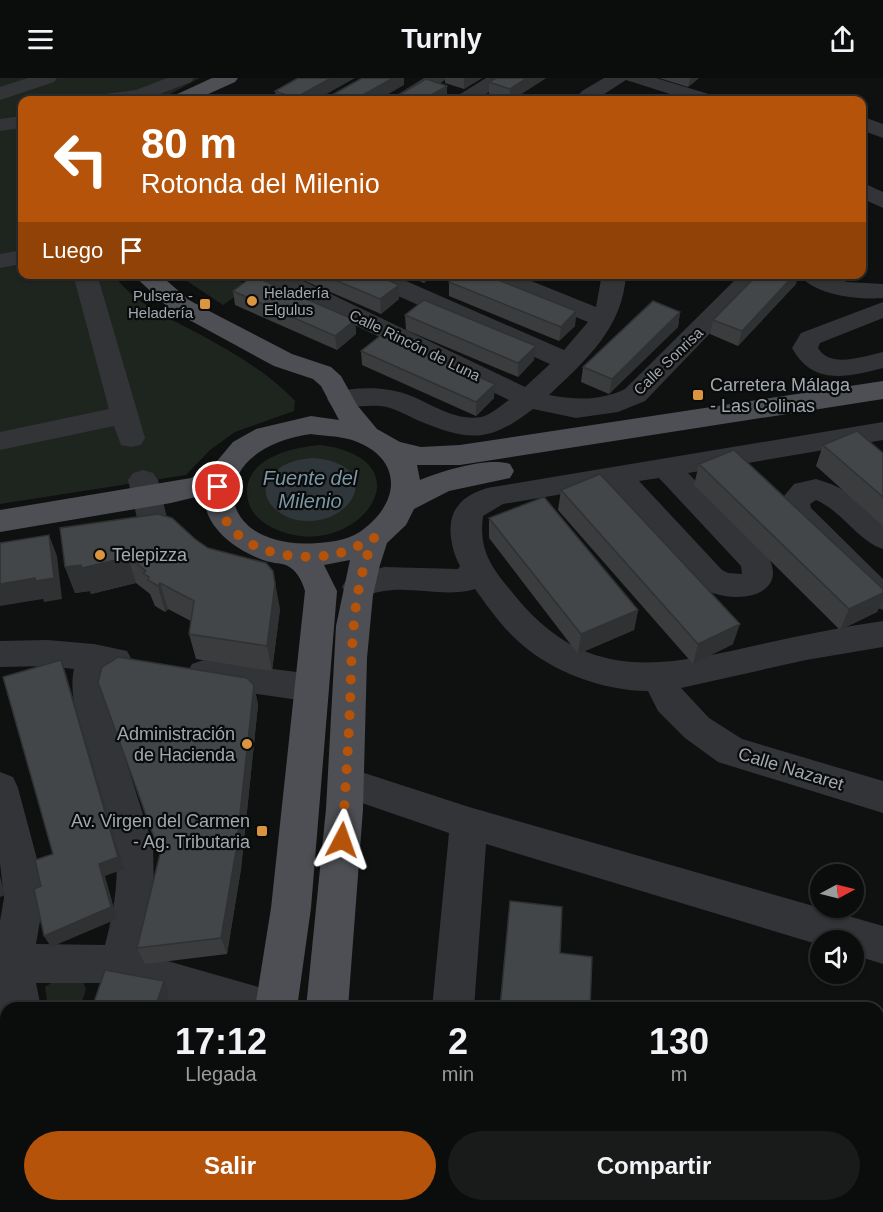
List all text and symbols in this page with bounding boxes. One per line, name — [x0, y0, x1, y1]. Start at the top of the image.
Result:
icon: menu — [24, 23, 57, 56]
icon: share — [826, 23, 859, 56]
text: Turnly — [401, 24, 482, 54]
icon: left — [42, 120, 120, 198]
text: 80 m — [141, 120, 237, 167]
text: Rotonda del Milenio — [141, 169, 380, 199]
icon: arrive — [115, 234, 148, 267]
text: Luego — [42, 238, 103, 263]
place label: Heladería Elgulus — [264, 284, 330, 318]
place label: Pulsera - Heladería — [128, 287, 194, 321]
marker: Heladería Elgulus — [245, 294, 259, 308]
marker: Pulsera - Heladería — [198, 297, 212, 311]
street label: Calle Rincón de Luna — [347, 306, 484, 384]
street label: Calle Sonrisa — [630, 323, 706, 398]
place label: Carretera Málaga - Las Colinas — [710, 375, 851, 416]
marker: Carretera Málaga - Las Colinas — [691, 388, 705, 402]
pin — [192, 461, 243, 512]
water label: Fuente del Milenio — [263, 467, 358, 512]
icon: arrive — [201, 470, 234, 503]
place label: Telepizza — [112, 545, 188, 565]
marker: Telepizza — [93, 548, 107, 562]
place label: Administración de Hacienda — [117, 724, 236, 765]
marker: Administración de Hacienda — [240, 737, 254, 751]
street label: Calle Nazaret — [736, 743, 846, 795]
position arrow — [310, 808, 374, 872]
place label: Av. Virgen del Carmen - Ag. Tributaria — [71, 811, 251, 852]
marker: Av. Virgen del Carmen - Ag. Tributaria — [255, 824, 269, 838]
north arrow — [810, 864, 864, 918]
map controls — [810, 864, 864, 984]
button: sound — [810, 930, 864, 984]
text: 17:12 — [175, 1021, 267, 1062]
text: 2 — [448, 1021, 468, 1062]
text: 130 — [649, 1021, 709, 1062]
text: Llegada — [185, 1063, 257, 1085]
text: min — [442, 1063, 474, 1085]
text: m — [671, 1063, 687, 1085]
button: Salir — [24, 1131, 436, 1200]
button: Compartir — [448, 1131, 860, 1200]

